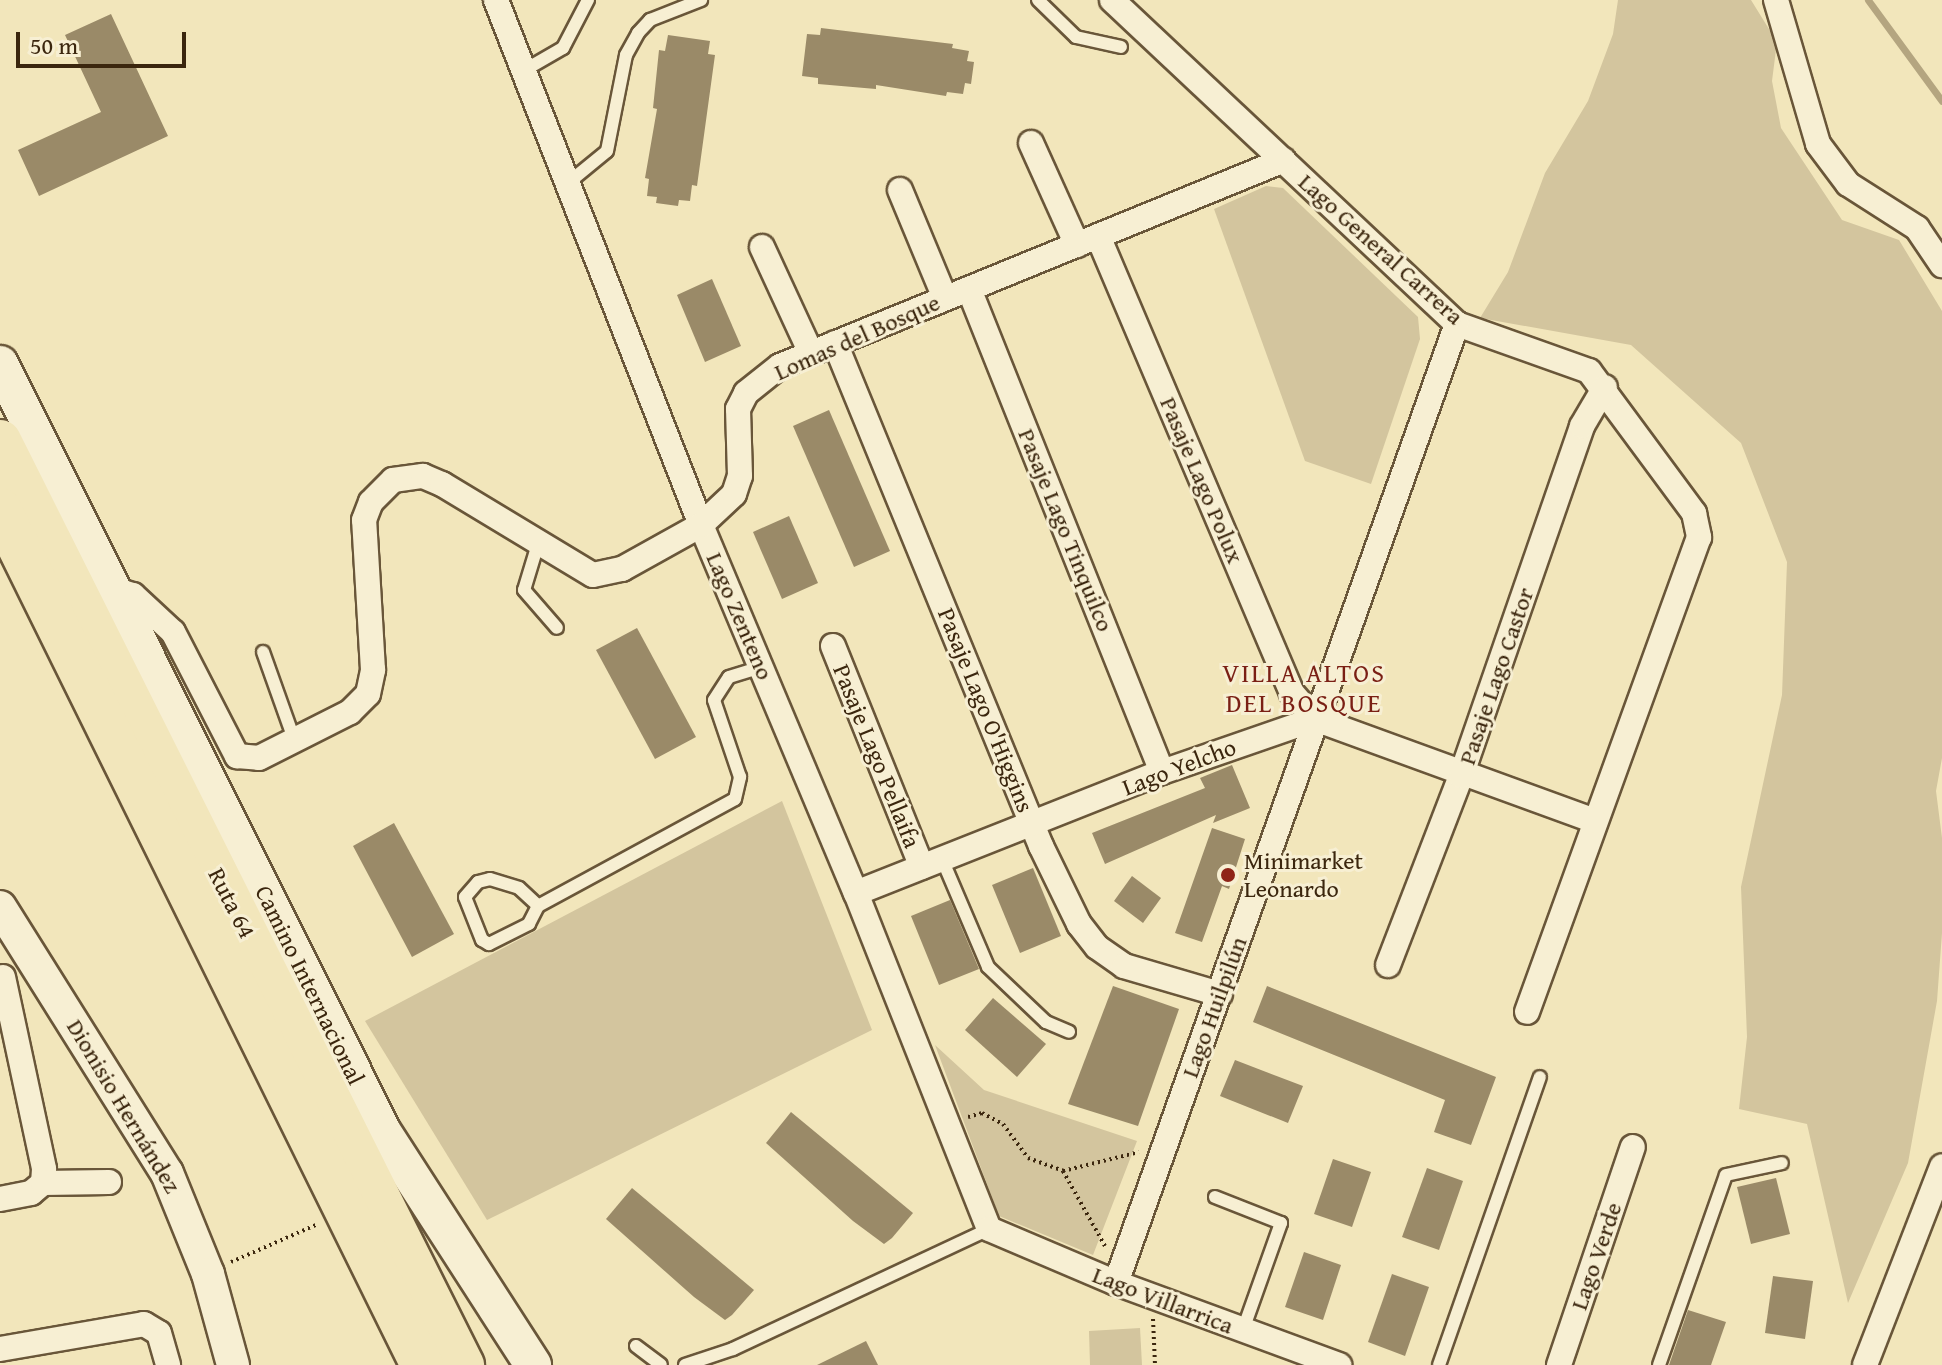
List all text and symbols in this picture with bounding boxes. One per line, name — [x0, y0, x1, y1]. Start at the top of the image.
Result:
scale bar — [20, 16, 190, 66]
text: 50 m — [30, 28, 78, 63]
street label: Lago General Carrera — [1293, 167, 1469, 331]
street label: Lomas del Bosque — [770, 288, 944, 386]
street label: Pasaje Lago Polux — [1154, 393, 1250, 567]
street label: Pasaje Lago Tinquilco — [1012, 424, 1120, 636]
street label: Lago Zenteno — [700, 548, 780, 684]
street label: Pasaje Lago Castor — [1452, 584, 1540, 768]
street label: Pasaje Lago O'Higgins — [932, 604, 1040, 816]
district label: VILLA ALTOS DEL BOSQUE — [1222, 657, 1386, 718]
street label: Pasaje Lago Pellaifa — [827, 660, 927, 852]
street label: Lago Yelcho — [1118, 732, 1240, 802]
place label: Minimarket Leonardo — [1244, 847, 1363, 903]
street label: Ruta 64 — [202, 863, 262, 943]
marker: Minimarket Leonardo — [1219, 866, 1237, 884]
street label: Camino Internacional — [249, 881, 371, 1089]
street label: Lago Huilpilún — [1175, 933, 1253, 1081]
street label: Dionisio Hernández — [61, 1014, 187, 1198]
street label: Lago Verde — [1564, 1198, 1628, 1314]
street label: Lago Villarrica — [1089, 1260, 1237, 1340]

